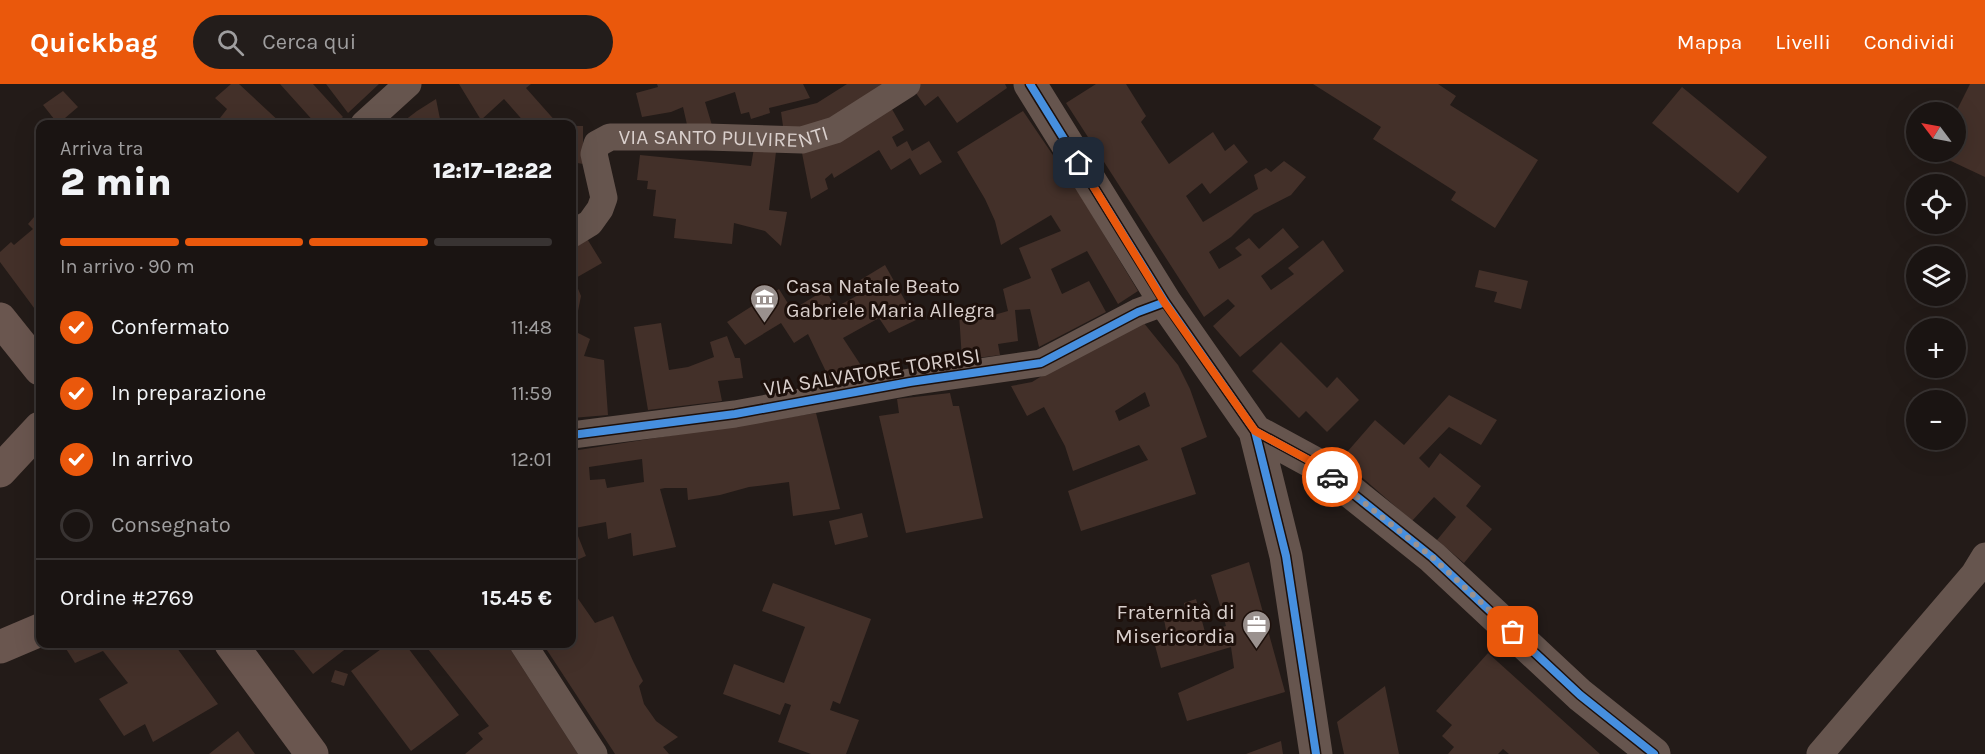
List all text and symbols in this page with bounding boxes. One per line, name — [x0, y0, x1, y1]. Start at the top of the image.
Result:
search box — [193, 15, 613, 69]
text: Quickbag — [30, 26, 157, 59]
icon: search — [214, 26, 247, 59]
text: Cerca qui — [262, 29, 356, 55]
text: Mappa — [1677, 30, 1742, 54]
text: Livelli — [1775, 30, 1831, 54]
text: Condividi — [1864, 30, 1955, 54]
north arrow — [1906, 102, 1966, 162]
map controls — [1906, 102, 1966, 450]
street label: VIA SANTO PULVIRENTI — [618, 121, 831, 153]
text: Arriva tra — [60, 137, 143, 160]
pin — [1053, 137, 1104, 188]
icon: home — [1062, 146, 1095, 179]
text: 12:17–12:22 — [433, 158, 552, 184]
text: 2 min — [60, 159, 172, 205]
button: locate — [1906, 174, 1966, 234]
button: layers — [1906, 246, 1966, 306]
text: In arrivo · 90 m — [60, 255, 195, 278]
place label: Casa Natale Beato Gabriele Maria Allegra — [786, 274, 995, 322]
museum icon: Casa Natale Beato Gabriele Maria Allegra — [749, 282, 781, 324]
icon: check — [60, 311, 93, 344]
text: Confermato — [111, 314, 230, 340]
text: 11:48 — [511, 316, 552, 339]
button: + — [1906, 318, 1966, 378]
street label: VIA SALVATORE TORRISI — [762, 343, 982, 401]
icon: check — [60, 377, 93, 410]
text: In preparazione — [111, 380, 266, 406]
text: 11:59 — [511, 382, 552, 405]
button: − — [1906, 390, 1966, 450]
icon: check — [60, 443, 93, 476]
text: In arrivo — [111, 446, 193, 472]
courier — [1302, 447, 1362, 507]
text: 12:01 — [511, 448, 552, 471]
icon: car — [1316, 461, 1349, 494]
text: Consegnato — [111, 512, 231, 538]
text: Ordine #2769 — [60, 585, 194, 611]
text: 15.45 € — [481, 585, 552, 611]
place label: Fraternità di Misericordia — [1115, 600, 1235, 648]
pin — [1487, 606, 1538, 657]
office icon: Fraternità di Misericordia — [1240, 608, 1272, 650]
icon: bag — [1496, 615, 1529, 648]

